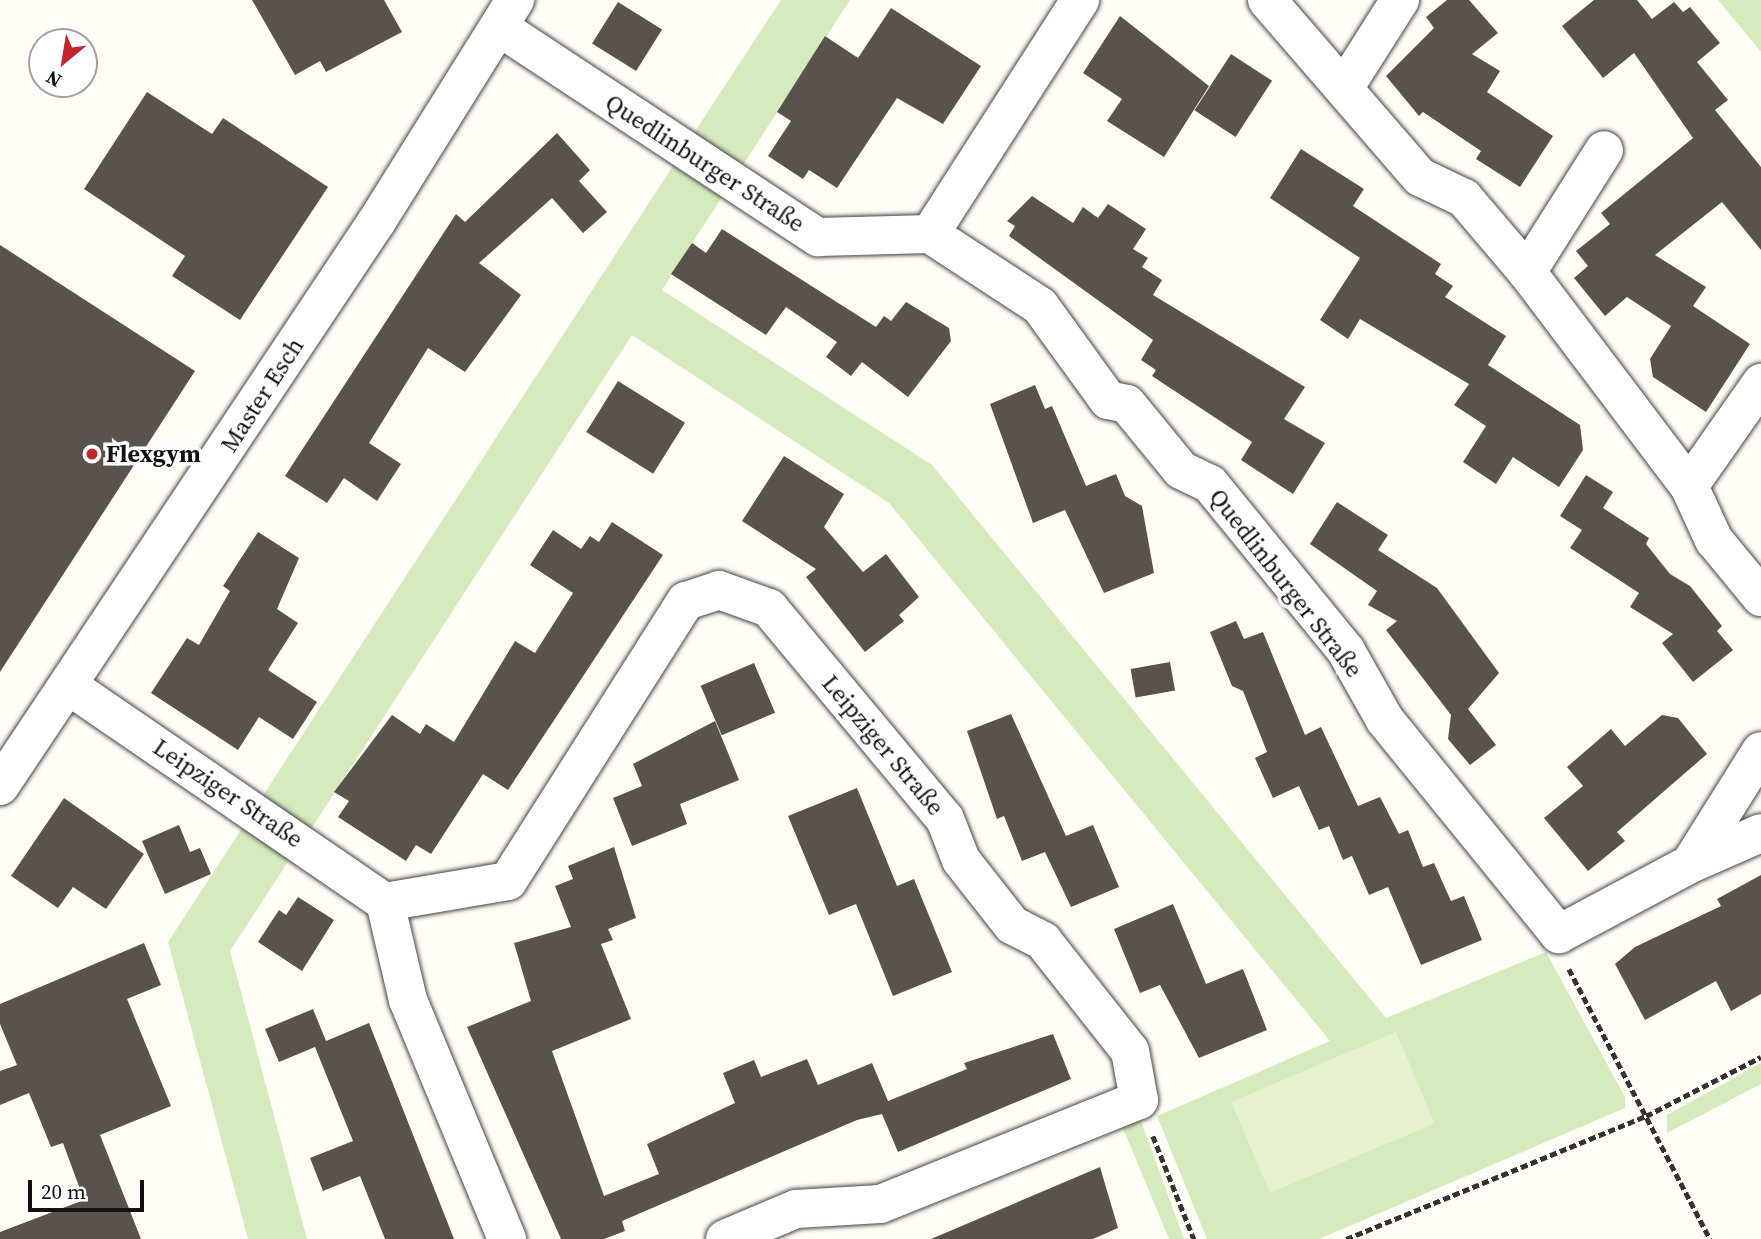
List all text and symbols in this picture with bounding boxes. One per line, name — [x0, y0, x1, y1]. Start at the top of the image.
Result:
north arrow — [28, 28, 98, 98]
text: N — [41, 65, 66, 94]
street label: Quedlinburger Straße — [600, 88, 810, 238]
street label: Master Esch — [214, 332, 310, 458]
place label: Flexgym — [106, 440, 201, 468]
marker: Flexgym — [84, 446, 100, 462]
street label: Quedlinburger Straße — [1203, 483, 1369, 683]
street label: Leipziger Straße — [816, 669, 950, 821]
street label: Leipziger Straße — [148, 732, 308, 854]
scale bar — [32, 1166, 147, 1210]
text: 20 m — [41, 1177, 86, 1206]

